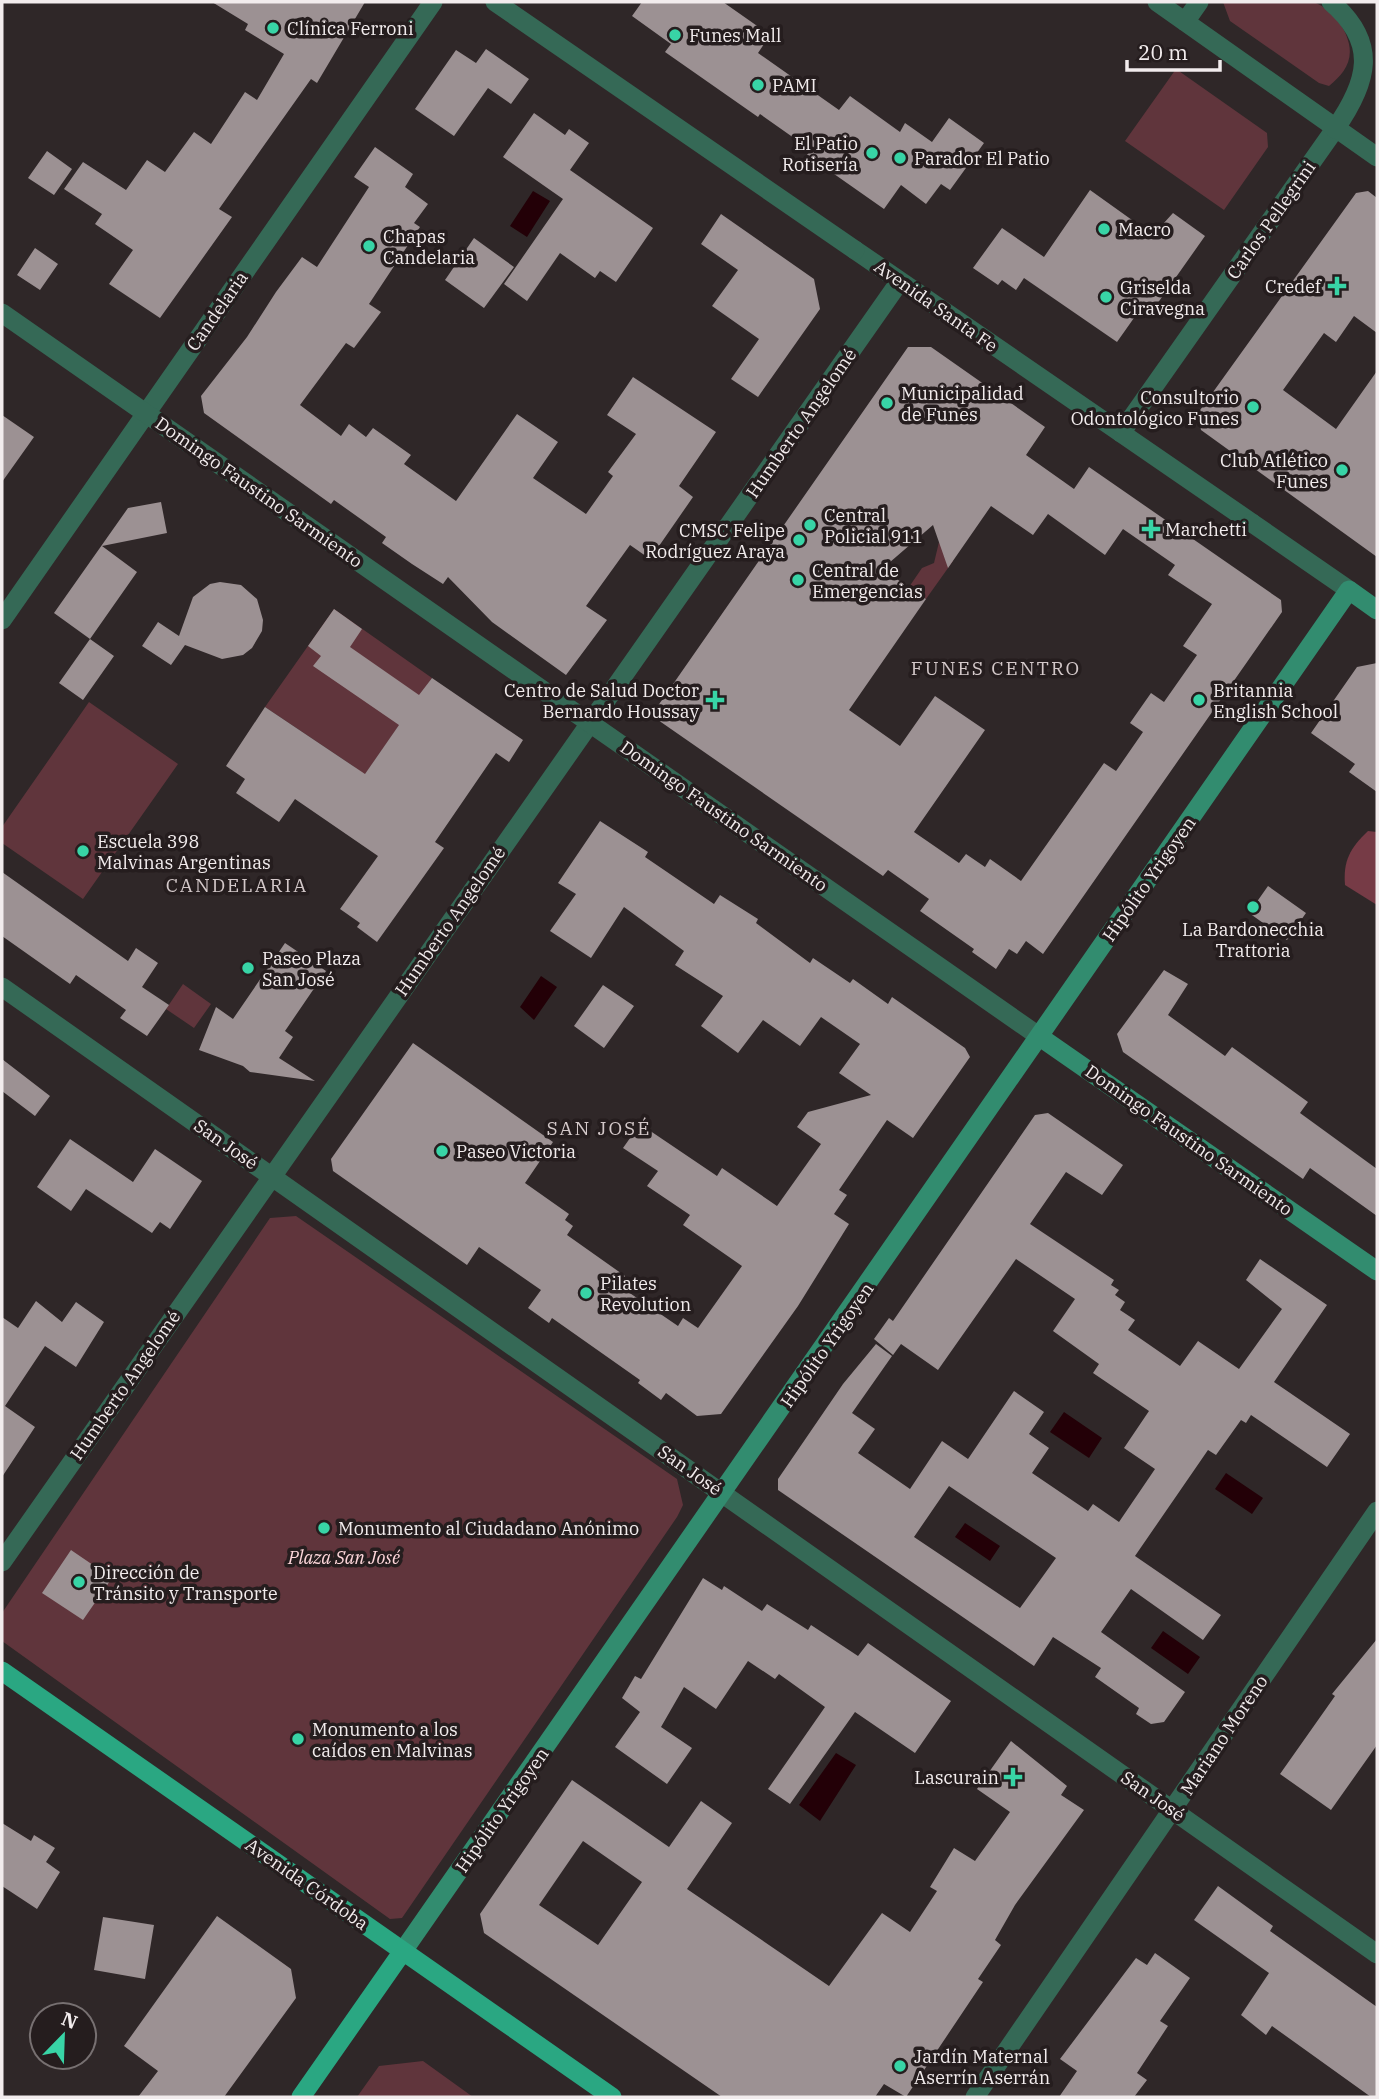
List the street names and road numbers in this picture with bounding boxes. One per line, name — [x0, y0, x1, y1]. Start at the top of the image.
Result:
street label: Carlos Pellegrini — [1222, 156, 1321, 284]
street label: Avenida Santa Fe — [870, 255, 1002, 357]
street label: Candelaria — [181, 267, 253, 355]
street label: Humberto Angelomé — [741, 344, 861, 502]
street label: Domingo Faustino Sarmiento — [151, 411, 367, 573]
street label: Domingo Faustino Sarmiento — [616, 735, 832, 897]
street label: Hipólito Yrigoyen — [1097, 812, 1201, 946]
street label: Humberto Angelomé — [390, 842, 510, 1000]
street label: Domingo Faustino Sarmiento — [1081, 1059, 1297, 1221]
street label: San José — [190, 1114, 262, 1174]
street label: Hipólito Yrigoyen — [775, 1278, 879, 1412]
street label: Humberto Angelomé — [65, 1306, 185, 1464]
street label: San José — [654, 1440, 726, 1500]
street label: Mariano Moreno — [1175, 1671, 1273, 1799]
street label: Hipólito Yrigoyen — [450, 1743, 554, 1877]
street label: San José — [1117, 1766, 1189, 1826]
street label: Avenida Córdoba — [241, 1833, 373, 1935]

